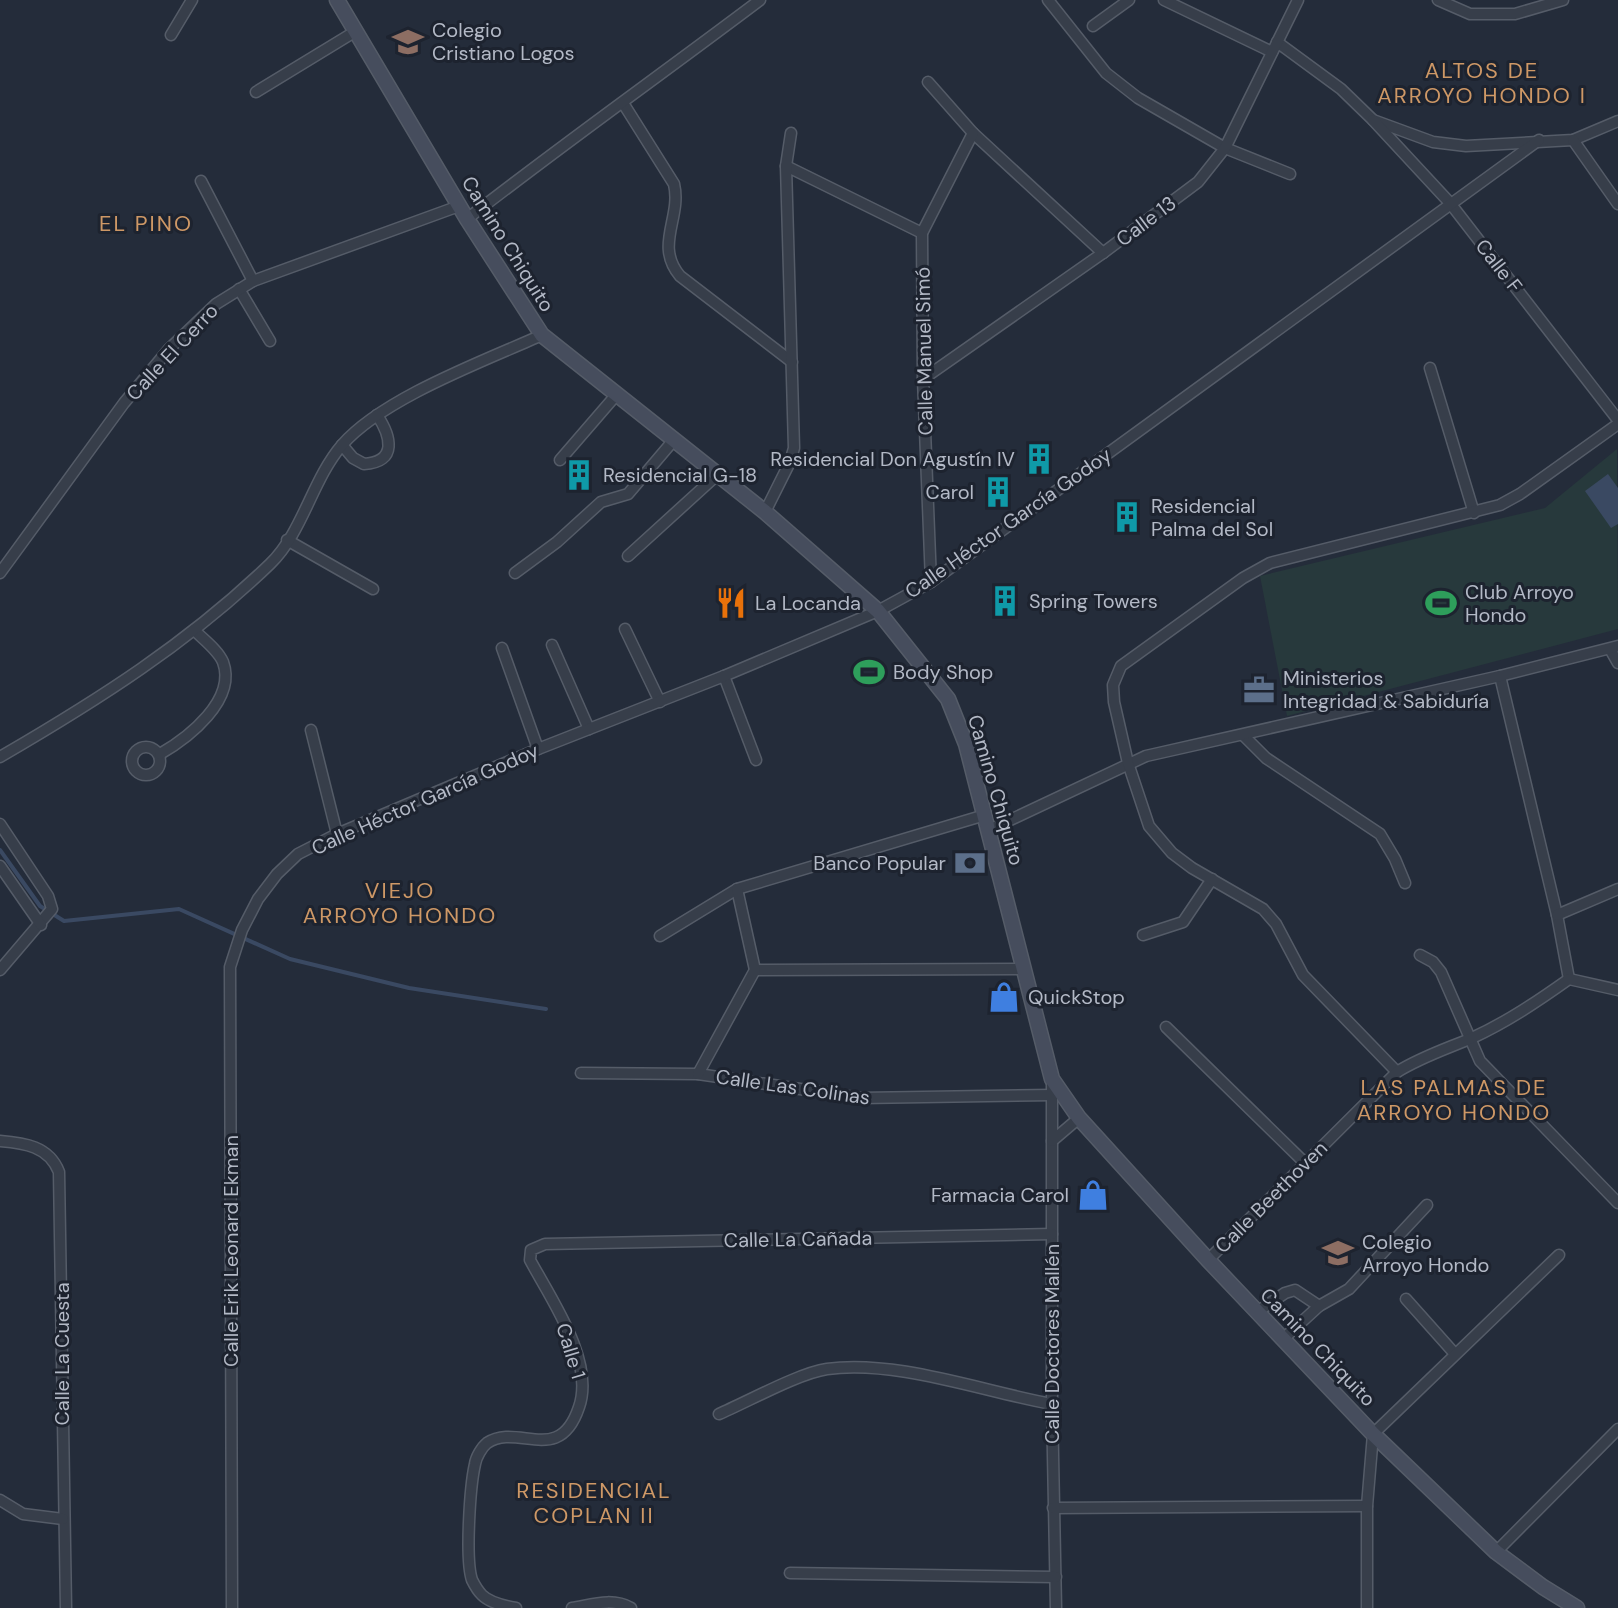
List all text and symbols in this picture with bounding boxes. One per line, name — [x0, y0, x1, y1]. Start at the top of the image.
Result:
place label: Colegio Cristiano Logos — [432, 17, 575, 66]
school or university icon: Colegio Cristiano Logos — [391, 25, 425, 59]
district label: ALTOS DE ARROYO HONDO I — [1377, 56, 1587, 110]
street label: Camino Chiquito — [456, 171, 560, 317]
street label: Calle 13 — [1111, 190, 1181, 252]
district label: EL PINO — [99, 209, 193, 238]
street label: Calle F — [1470, 234, 1528, 298]
street label: Calle Manuel Simó — [910, 266, 938, 436]
street label: Calle El Cerro — [120, 298, 224, 406]
street label: Calle Héctor García Godoy — [900, 442, 1116, 604]
building icon: Residencial Don Agustín IV — [1022, 442, 1056, 476]
place label: Residencial Don Agustín IV — [770, 446, 1015, 472]
building icon: Residencial G-18 — [562, 458, 596, 492]
place label: Residencial G-18 — [603, 462, 757, 488]
building icon: Carol — [981, 475, 1015, 509]
place label: Carol — [925, 479, 974, 505]
place label: Residencial Palma del Sol — [1151, 493, 1273, 542]
building icon: Residencial Palma del Sol — [1110, 500, 1144, 534]
place label: Club Arroyo Hondo — [1465, 579, 1574, 628]
building icon: Spring Towers — [988, 584, 1022, 618]
restaurant icon: La Locanda — [714, 586, 748, 620]
sports icon: Club Arroyo Hondo — [1424, 586, 1458, 620]
place label: Spring Towers — [1029, 588, 1158, 614]
place label: La Locanda — [755, 590, 861, 616]
sports icon: Body Shop — [852, 655, 886, 689]
place label: Body Shop — [893, 659, 993, 685]
place label: Ministerios Integridad & Sabiduría — [1283, 665, 1489, 714]
office icon: Ministerios Integridad & Sabiduría — [1242, 673, 1276, 707]
street label: Camino Chiquito — [962, 712, 1030, 868]
street label: Calle Héctor García Godoy — [307, 737, 543, 861]
bank icon: Banco Popular — [953, 846, 987, 880]
place label: Banco Popular — [813, 850, 946, 876]
district label: VIEJO ARROYO HONDO — [303, 876, 497, 930]
shop icon: QuickStop — [987, 980, 1021, 1014]
place label: QuickStop — [1028, 984, 1125, 1010]
street label: Calle Las Colinas — [714, 1063, 872, 1111]
district label: LAS PALMAS DE ARROYO HONDO — [1357, 1073, 1551, 1127]
street label: Calle Erik Leonard Ekman — [218, 1135, 244, 1367]
street label: Calle Beethoven — [1209, 1135, 1333, 1259]
shop icon: Farmacia Carol — [1076, 1178, 1110, 1212]
place label: Farmacia Carol — [931, 1182, 1069, 1208]
street label: Calle La Cañada — [724, 1225, 872, 1253]
place label: Colegio Arroyo Hondo — [1362, 1229, 1489, 1278]
school or university icon: Colegio Arroyo Hondo — [1321, 1236, 1355, 1270]
street label: Calle Doctores Mallén — [1039, 1244, 1065, 1444]
street label: Calle La Cuesta — [49, 1282, 75, 1426]
street label: Camino Chiquito — [1255, 1282, 1381, 1412]
street label: Calle 1 — [550, 1320, 592, 1382]
district label: RESIDENCIAL COPLAN II — [516, 1476, 672, 1530]

